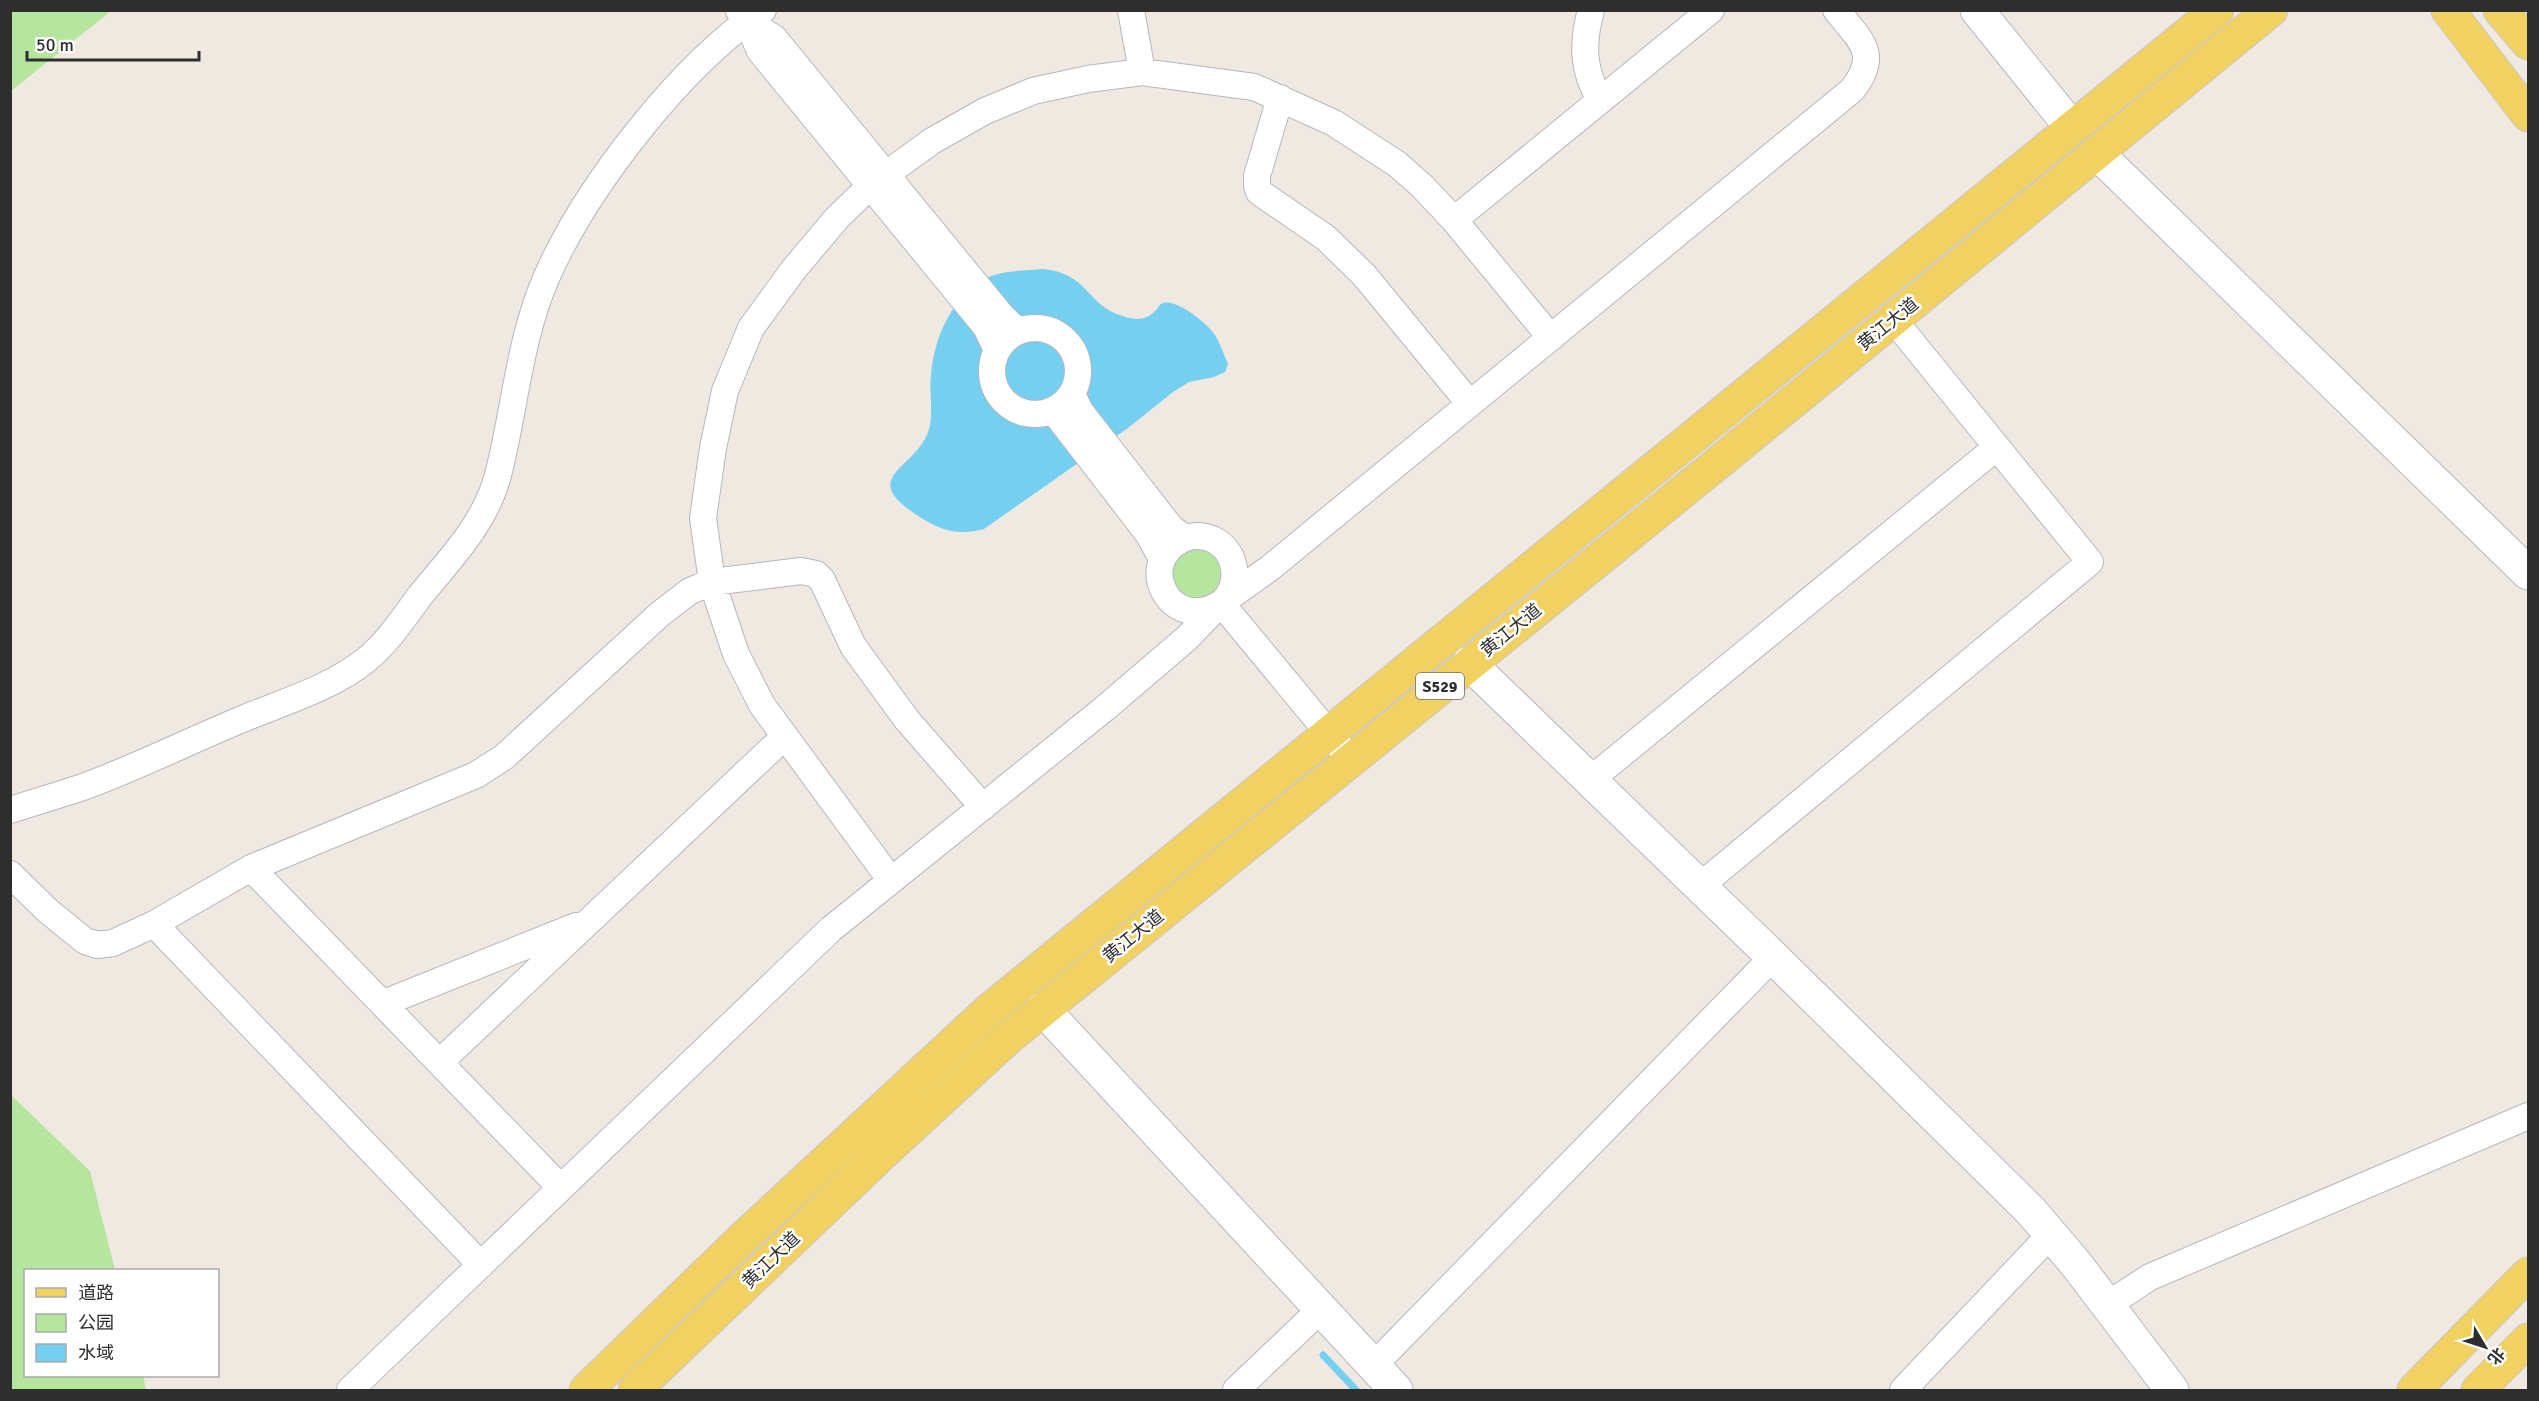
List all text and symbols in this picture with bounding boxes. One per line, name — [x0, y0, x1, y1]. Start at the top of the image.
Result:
scale bar — [27, 24, 200, 62]
text: 50 m — [36, 34, 74, 56]
street label: 黄江大道 — [1853, 293, 1923, 355]
street label: 黄江大道 — [1476, 599, 1546, 661]
road number: S529 — [1416, 673, 1464, 699]
street label: 黄江大道 — [1098, 905, 1168, 967]
street label: 黄江大道 — [737, 1227, 805, 1293]
legend — [24, 1269, 219, 1377]
text: 道路 — [78, 1282, 114, 1304]
text: 公园 — [78, 1312, 114, 1334]
north arrow — [2455, 1317, 2515, 1377]
text: 水域 — [78, 1342, 114, 1364]
text: 北 — [2483, 1343, 2509, 1368]

